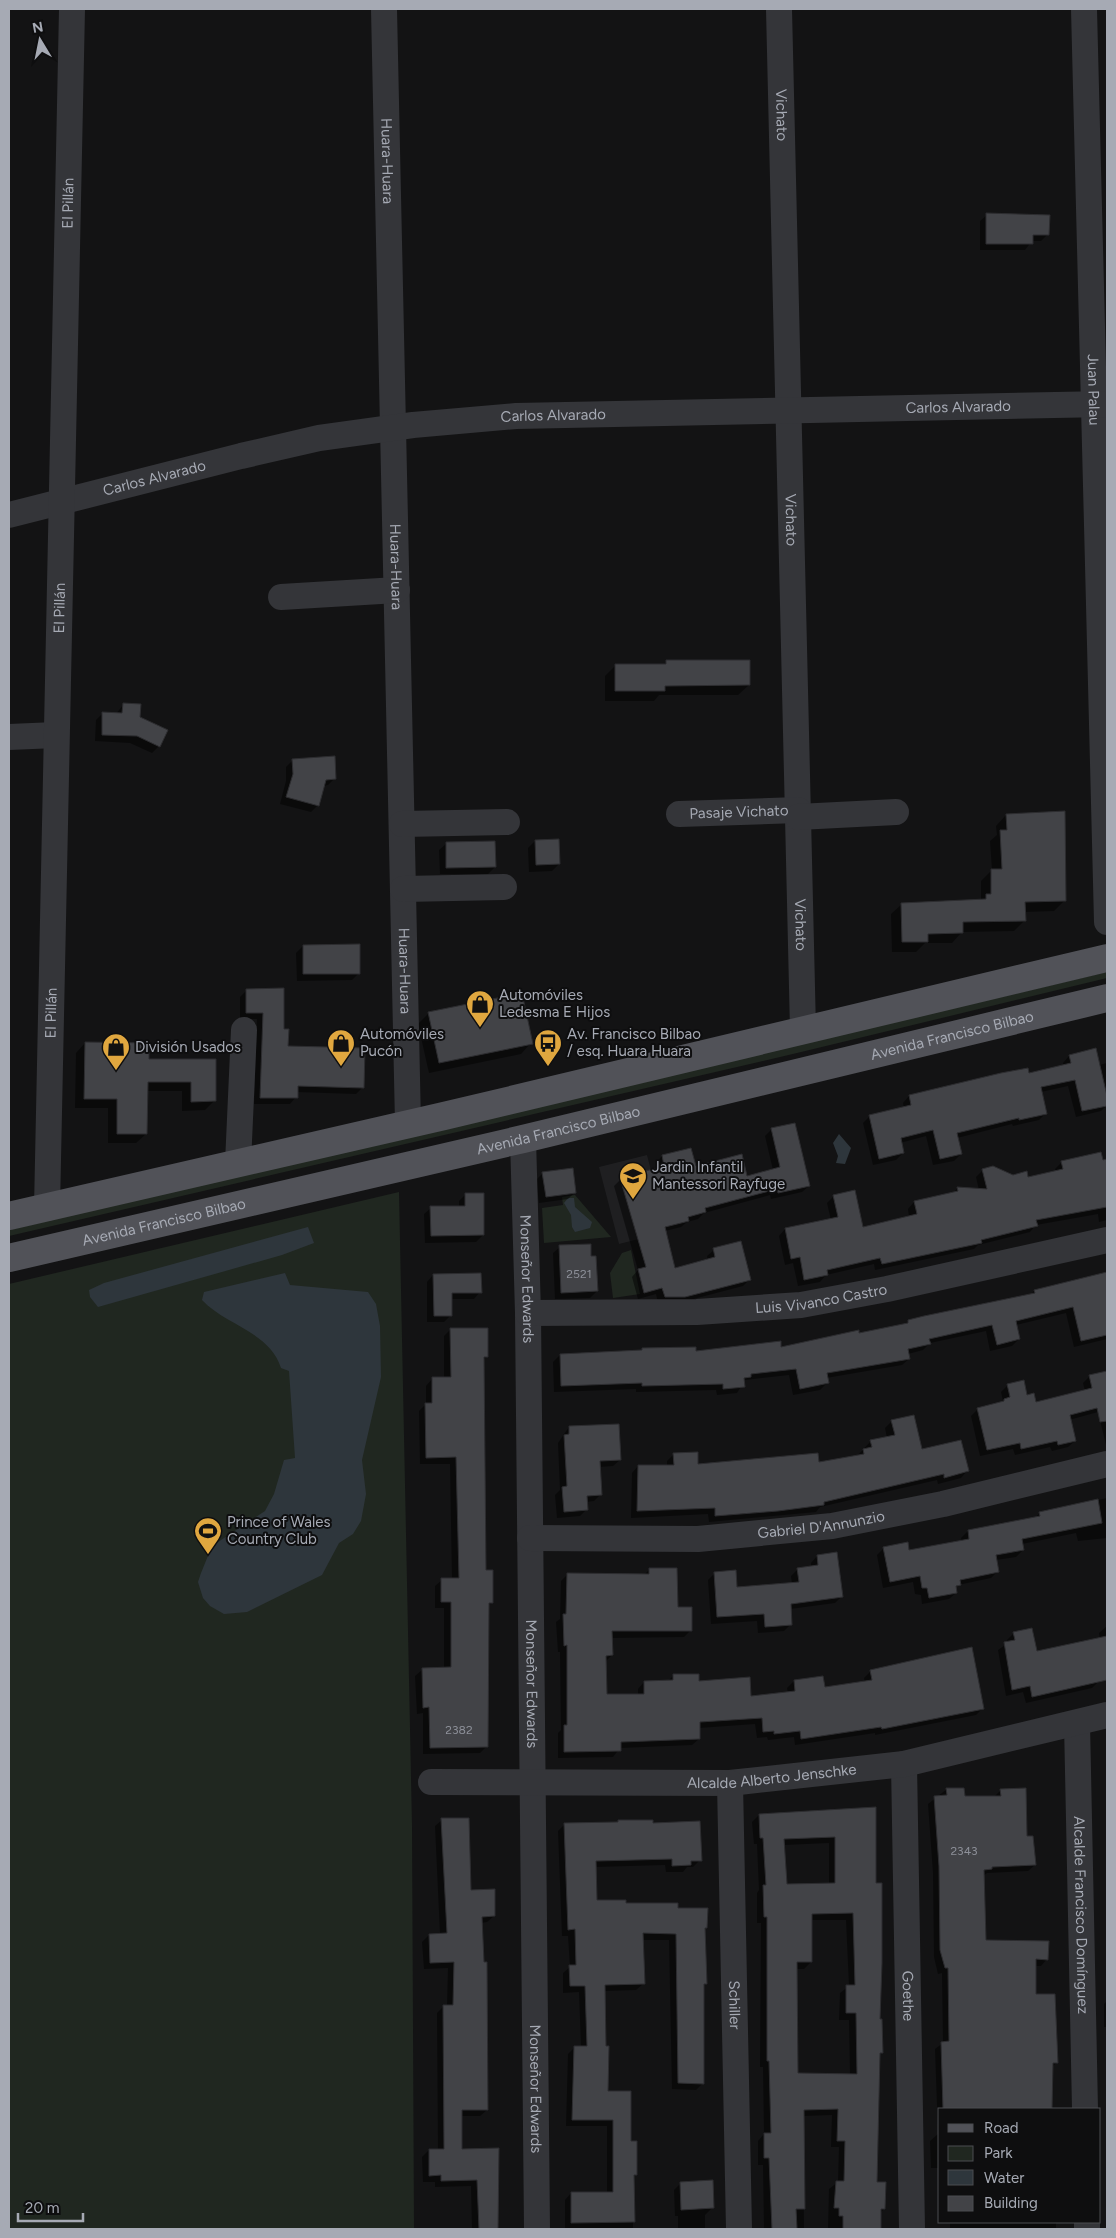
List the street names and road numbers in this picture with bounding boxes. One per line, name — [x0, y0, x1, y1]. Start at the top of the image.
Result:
street label: Vichato — [772, 89, 791, 142]
street label: Huara-Huara — [377, 118, 397, 204]
street label: El Pillán — [58, 178, 77, 229]
street label: Juan Palau — [1084, 354, 1103, 426]
street label: Carlos Alvarado — [905, 397, 1011, 417]
street label: Carlos Alvarado — [500, 405, 606, 426]
street label: Carlos Alvarado — [101, 456, 208, 500]
street label: Vichato — [781, 493, 801, 547]
street label: Huara-Huara — [386, 524, 406, 610]
street label: El Pillán — [50, 583, 69, 634]
street label: Pasaje Vichato — [689, 801, 789, 823]
street label: Vichato — [791, 898, 810, 951]
street label: Huara-Huara — [395, 927, 415, 1014]
street label: El Pillán — [42, 987, 61, 1039]
street label: Avenida Francisco Bilbao — [869, 1007, 1036, 1064]
street label: Avenida Francisco Bilbao — [475, 1102, 642, 1158]
street label: Avenida Francisco Bilbao — [80, 1194, 248, 1250]
street label: Monseñor Edwards — [516, 1214, 537, 1343]
street label: Luis Vivanco Castro — [755, 1280, 889, 1317]
street label: Gabriel D'Annunzio — [757, 1507, 886, 1542]
street label: Monseñor Edwards — [522, 1619, 541, 1748]
street label: Alcalde Alberto Jenschke — [687, 1760, 857, 1792]
street label: Alcalde Francisco Domínguez — [1070, 1816, 1092, 2014]
street label: Goethe — [899, 1971, 917, 2021]
street label: Schiller — [725, 1980, 744, 2030]
street label: Monseñor Edwards — [526, 2024, 545, 2153]

